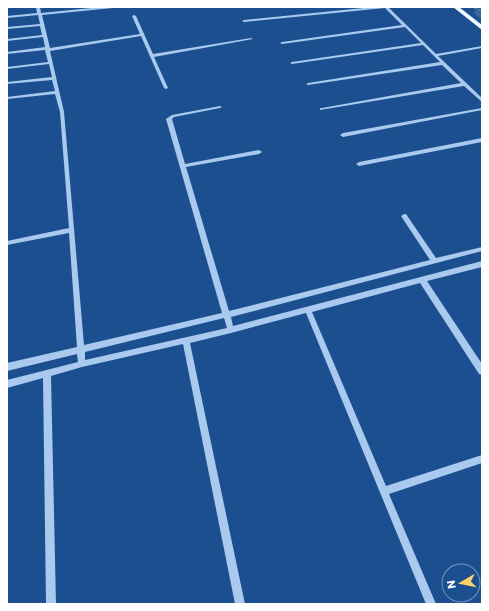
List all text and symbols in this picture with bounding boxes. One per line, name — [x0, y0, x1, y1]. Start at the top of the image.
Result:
north arrow — [441, 563, 481, 603]
text: N — [443, 579, 460, 590]

